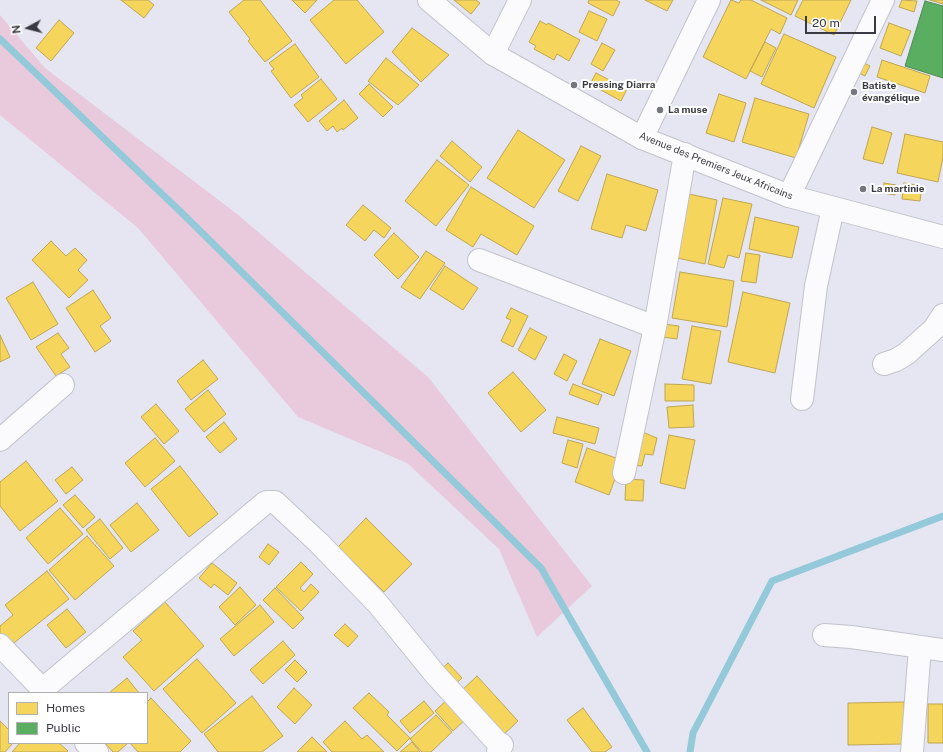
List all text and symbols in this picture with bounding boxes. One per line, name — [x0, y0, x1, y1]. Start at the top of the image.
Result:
north arrow — [8, 8, 48, 48]
scale bar — [807, 8, 878, 34]
text: 20 m — [812, 16, 840, 30]
text: N — [10, 24, 23, 34]
place label: Pressing Diarra — [582, 79, 655, 91]
marker: Pressing Diarra — [569, 80, 579, 90]
place label: Batiste évangélique — [862, 80, 920, 104]
marker: Batiste évangélique — [849, 87, 859, 97]
place label: La muse — [668, 104, 708, 116]
marker: La muse — [655, 105, 665, 115]
street label: Avenue des Premiers Jeux Africains — [638, 130, 794, 202]
place label: La martinie — [871, 183, 925, 195]
marker: La martinie — [858, 184, 868, 194]
legend — [8, 692, 148, 744]
text: Homes — [46, 701, 85, 715]
text: Public — [46, 721, 81, 735]

